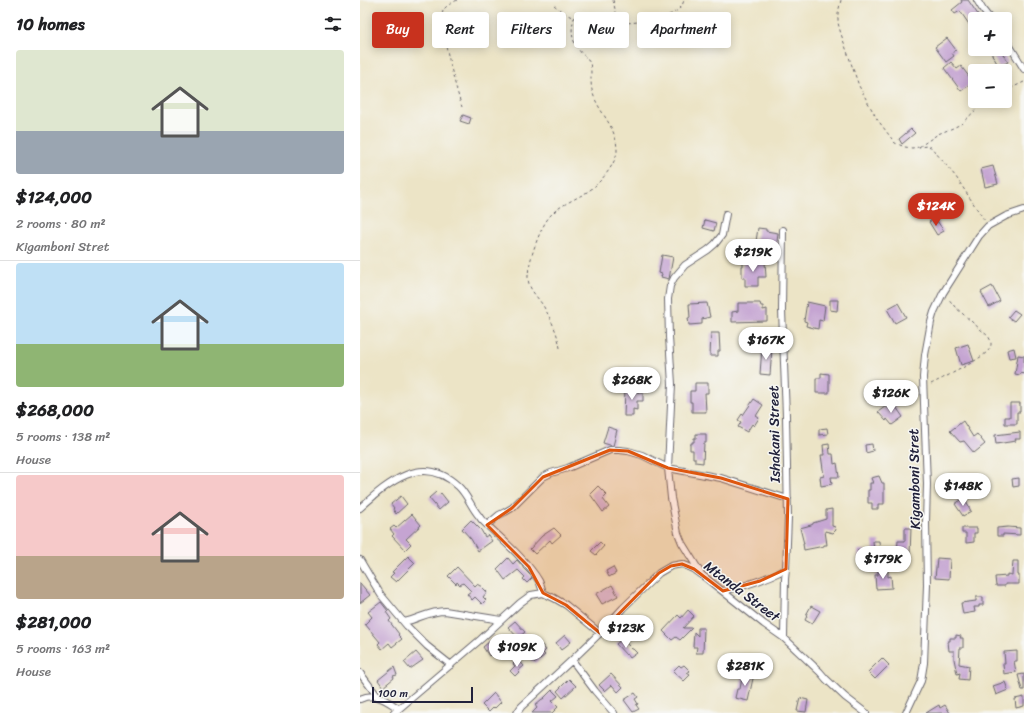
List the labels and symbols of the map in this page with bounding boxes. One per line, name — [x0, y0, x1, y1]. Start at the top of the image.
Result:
pin: $124K — [908, 193, 964, 227]
pin: $219K — [725, 239, 781, 273]
pin: $167K — [738, 327, 794, 361]
pin: $268K — [604, 367, 660, 401]
pin: $126K — [863, 380, 919, 414]
street label: Ishakani Street — [761, 385, 788, 484]
street label: Kigamboni Stret — [901, 428, 928, 530]
pin: $148K — [935, 473, 991, 507]
pin: $179K — [855, 546, 911, 580]
street label: Mtanda Street — [698, 554, 786, 629]
pin: $123K — [598, 615, 654, 649]
pin: $109K — [489, 634, 545, 668]
pin: $281K — [717, 653, 773, 687]
scale bar — [372, 685, 473, 704]

